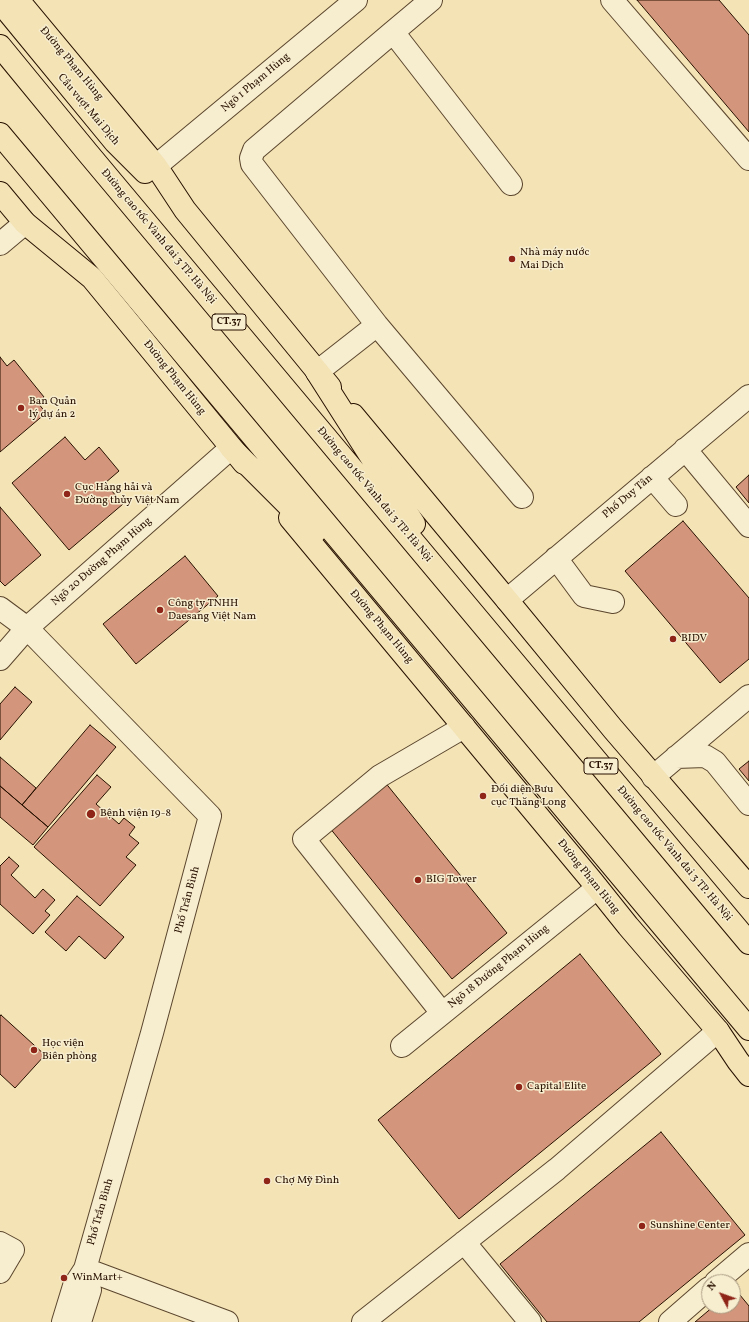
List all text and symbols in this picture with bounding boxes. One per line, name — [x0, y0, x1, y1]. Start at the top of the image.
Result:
street label: Đường Phạm Hùng — [36, 24, 106, 104]
street label: Ngõ 1 Phạm Hùng — [219, 51, 293, 115]
street label: Cầu vượt Mai Dịch — [54, 72, 122, 148]
street label: Đường cao tốc Vành đai 3 TP. Hà Nội — [97, 167, 219, 307]
place label: Nhà máy nước Mai Dịch — [520, 246, 590, 272]
marker: Nhà máy nước Mai Dịch — [507, 254, 517, 264]
road number: CT.37 — [212, 314, 246, 330]
street label: Đường Phạm Hùng — [140, 338, 208, 418]
place label: Ban Quản lý dự án 2 — [29, 395, 76, 421]
marker: Ban Quản lý dự án 2 — [16, 403, 26, 413]
street label: Đường cao tốc Vành đai 3 TP. Hà Nội — [313, 425, 435, 565]
street label: Phố Duy Tân — [600, 472, 656, 522]
place label: Cục Hàng hải và Đường thủy Việt Nam — [75, 481, 179, 507]
marker: Cục Hàng hải và Đường thủy Việt Nam — [62, 489, 72, 499]
street label: Ngõ 20 Đường Phạm Hùng — [49, 515, 155, 609]
street label: Đường Phạm Hùng — [346, 587, 416, 667]
place label: Công ty TNHH Daesang Việt Nam — [168, 597, 256, 623]
marker: Công ty TNHH Daesang Việt Nam — [155, 605, 165, 615]
place label: BIDV — [681, 632, 707, 646]
marker: BIDV — [668, 634, 678, 644]
road number: CT.37 — [584, 758, 618, 774]
place label: Đối diện Bưu cục Thăng Long — [491, 783, 566, 809]
street label: Đường cao tốc Vành đai 3 TP. Hà Nội — [613, 784, 735, 924]
marker: Đối diện Bưu cục Thăng Long — [478, 791, 488, 801]
place label: Bệnh viện 19-8 — [100, 807, 171, 821]
marker: Bệnh viện 19-8 — [85, 808, 97, 820]
street label: Đường Phạm Hùng — [554, 837, 622, 917]
street label: Phố Trần Bình — [173, 865, 203, 935]
place label: BIG Tower — [426, 873, 477, 887]
marker: BIG Tower — [413, 875, 423, 885]
street label: Ngõ 18 Đường Phạm Hùng — [446, 922, 552, 1012]
place label: Học viện Biên phòng — [42, 1037, 97, 1063]
marker: Học viện Biên phòng — [29, 1045, 39, 1055]
place label: Capital Elite — [527, 1080, 586, 1094]
marker: Capital Elite — [514, 1082, 524, 1092]
place label: Chợ Mỹ Đình — [275, 1174, 339, 1188]
marker: Chợ Mỹ Đình — [262, 1176, 272, 1186]
street label: Phố Trần Bình — [85, 1177, 117, 1247]
place label: Sunshine Center — [650, 1219, 730, 1233]
marker: Sunshine Center — [637, 1221, 647, 1231]
place label: WinMart+ — [72, 1271, 123, 1285]
marker: WinMart+ — [59, 1273, 69, 1283]
north arrow — [701, 1274, 741, 1314]
text: N — [704, 1279, 721, 1294]

